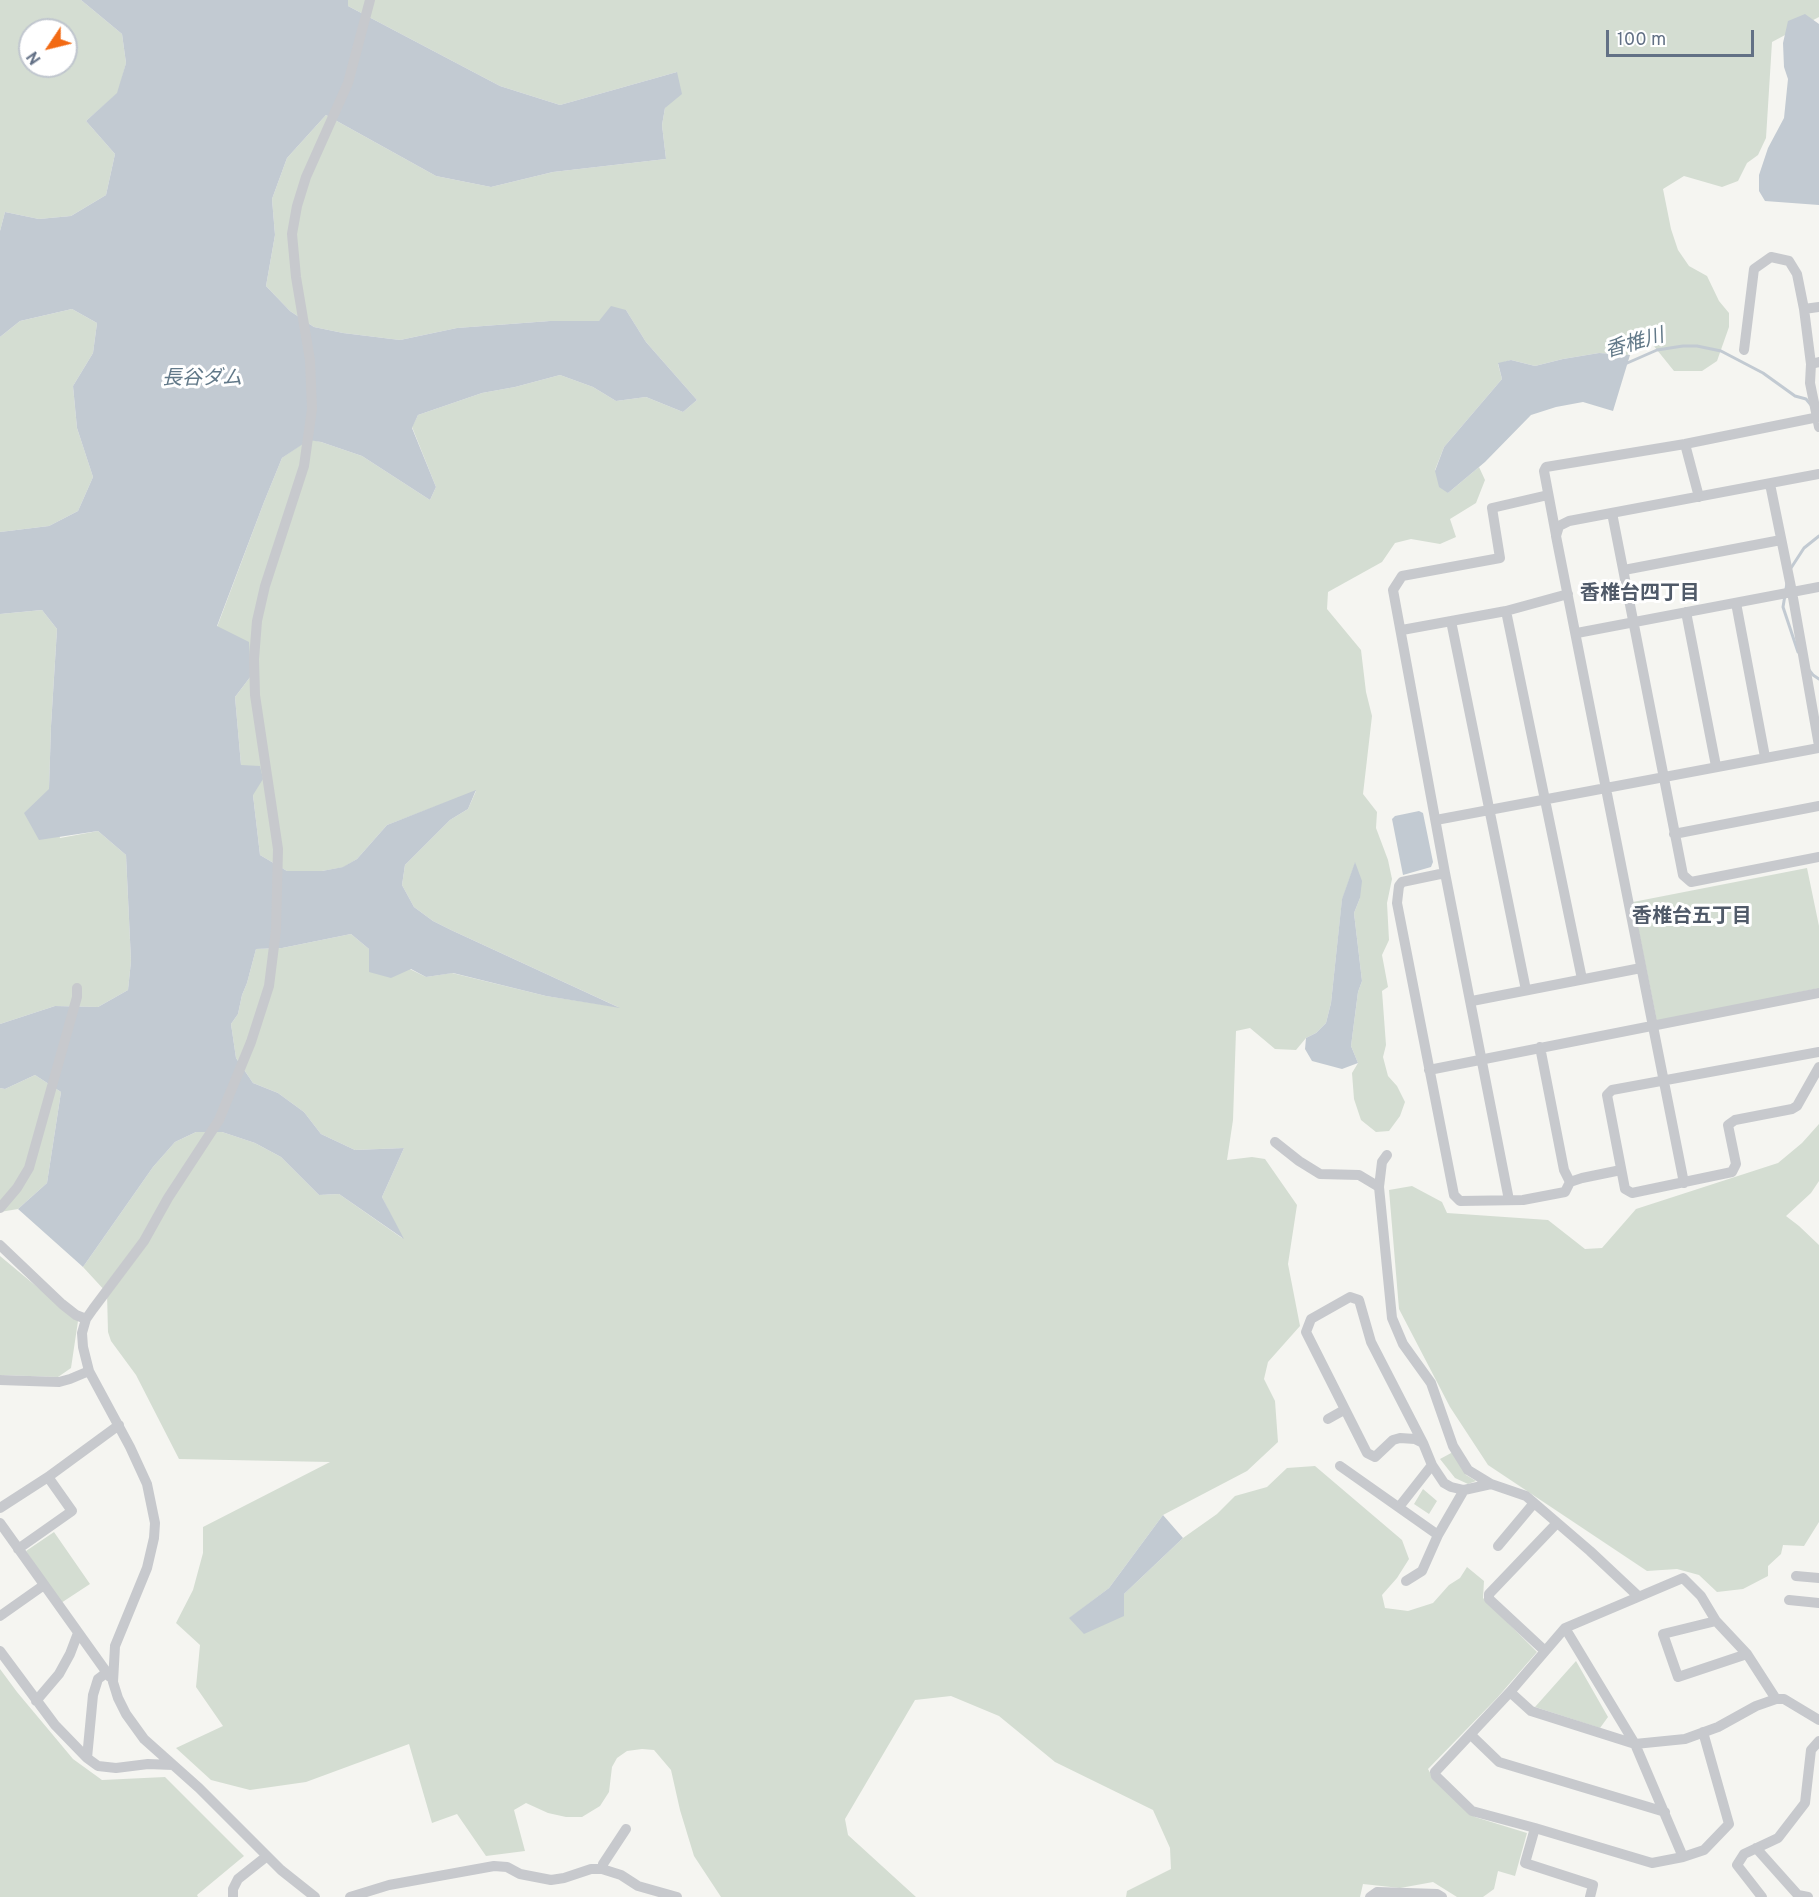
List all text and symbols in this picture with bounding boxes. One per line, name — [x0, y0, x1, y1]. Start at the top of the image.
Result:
north arrow — [18, 18, 78, 78]
scale bar — [1609, 18, 1758, 56]
text: 100 m — [1617, 29, 1666, 52]
text: N — [23, 47, 46, 68]
water label: 香椎川 — [1603, 325, 1667, 365]
water label: 長谷ダム — [162, 368, 242, 392]
district label: 香椎台四丁目 — [1580, 583, 1700, 607]
district label: 香椎台五丁目 — [1632, 906, 1752, 930]

